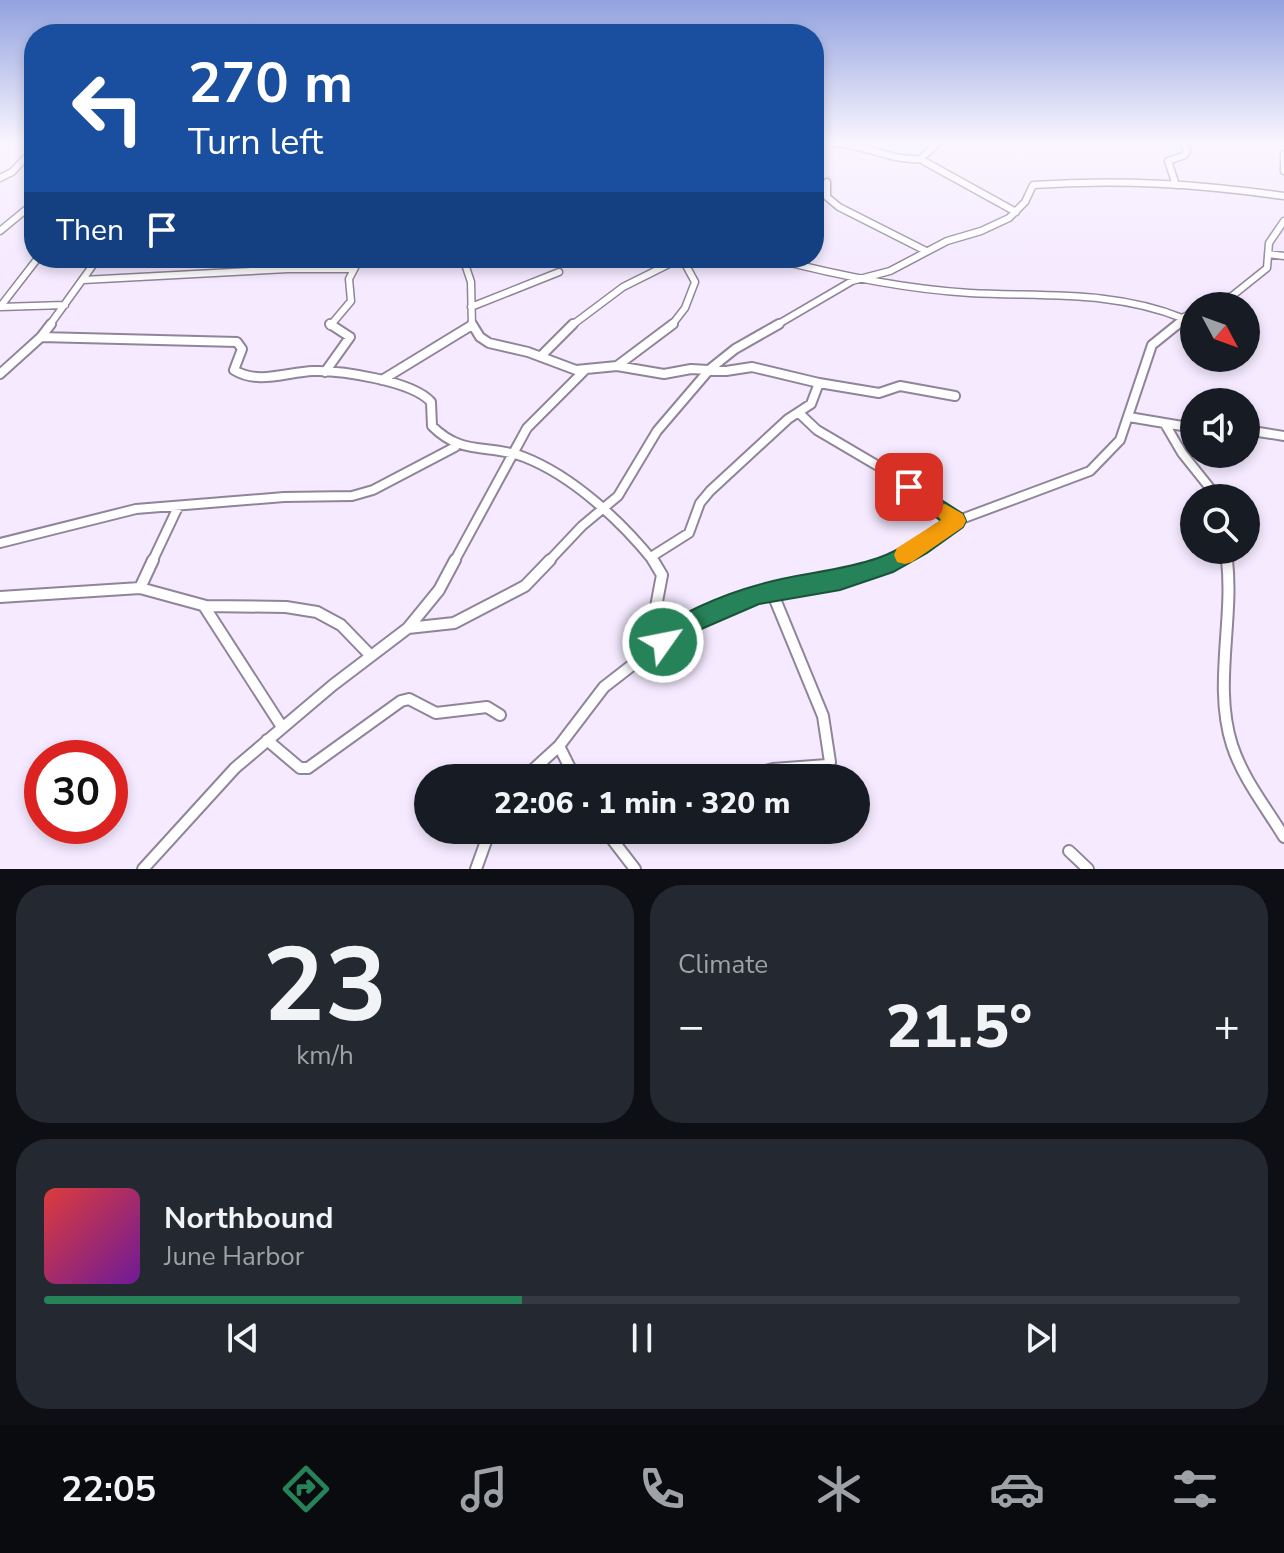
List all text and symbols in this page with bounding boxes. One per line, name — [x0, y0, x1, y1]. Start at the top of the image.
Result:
text: 270 m — [188, 45, 353, 122]
icon: left — [56, 56, 160, 160]
text: Turn left — [188, 118, 323, 167]
icon: arrive — [140, 208, 184, 252]
text: Then — [56, 210, 124, 251]
north arrow — [1180, 292, 1260, 372]
map controls — [1180, 292, 1260, 564]
button: sound — [1180, 388, 1260, 468]
pin — [875, 453, 943, 521]
icon: arrive — [887, 465, 931, 509]
button: search — [1180, 484, 1260, 564]
position arrow — [621, 600, 705, 684]
speed limit sign: 30 — [24, 740, 128, 844]
text: 22:06 · 1 min · 320 m — [494, 783, 790, 824]
text: 23 — [263, 915, 387, 1057]
text: Climate — [678, 947, 768, 982]
text: 21.5° — [886, 986, 1032, 1068]
text: − — [678, 997, 704, 1057]
text: + — [1214, 997, 1240, 1057]
text: km/h — [296, 1038, 354, 1073]
text: Northbound — [164, 1198, 334, 1239]
text: June Harbor — [164, 1239, 304, 1274]
icon: previous — [221, 1316, 265, 1360]
icon: pause — [620, 1316, 664, 1360]
icon: next — [1019, 1316, 1063, 1360]
icon: directions — [278, 1461, 334, 1517]
icon: music — [456, 1461, 512, 1517]
icon: phone — [634, 1461, 690, 1517]
icon: climate — [811, 1461, 867, 1517]
icon: car — [989, 1461, 1045, 1517]
icon: filters — [1167, 1461, 1223, 1517]
text: 22:05 — [61, 1465, 156, 1514]

